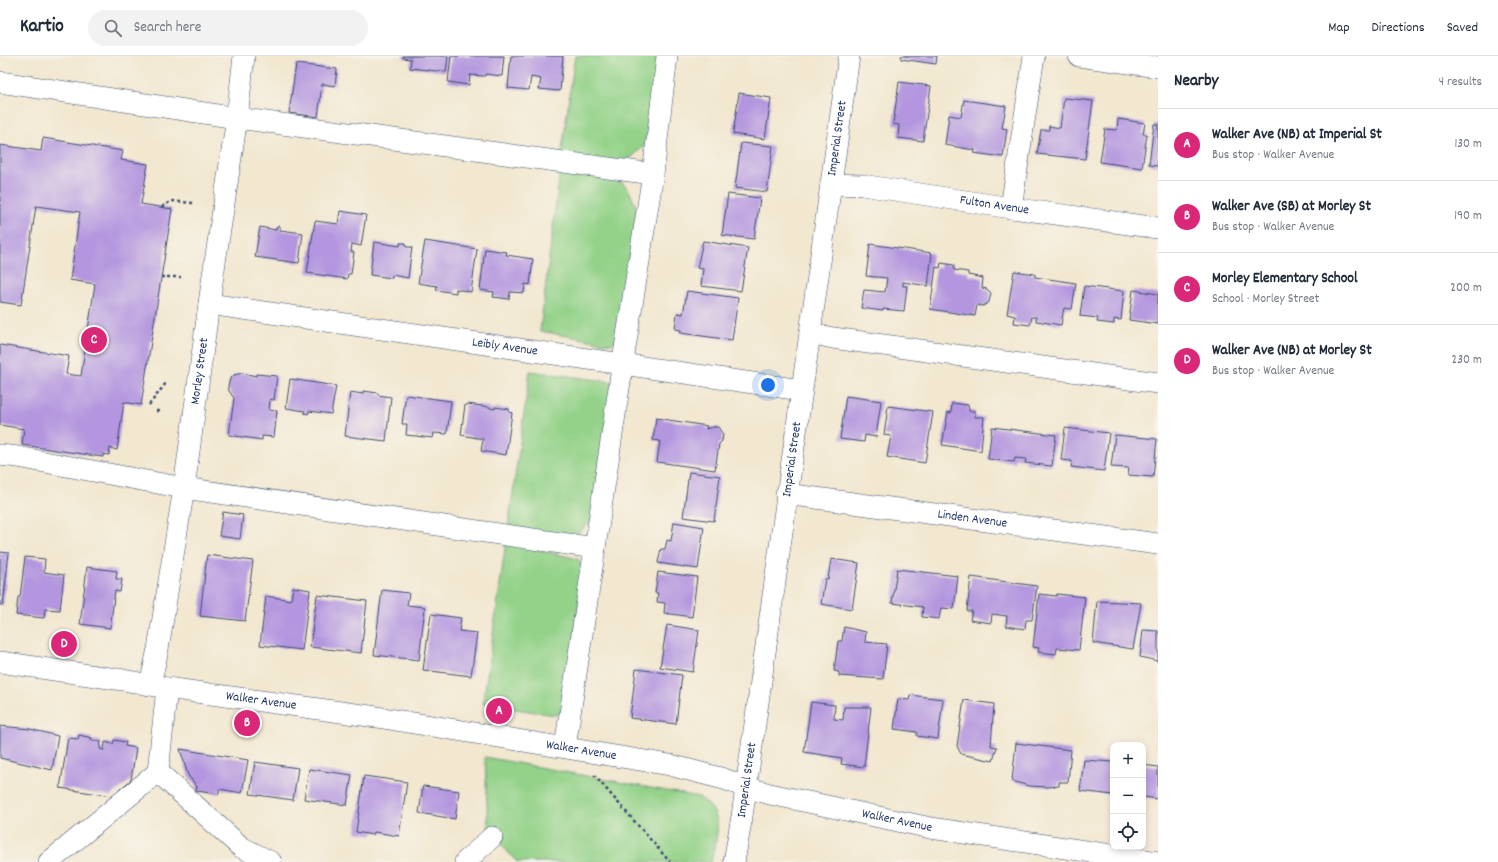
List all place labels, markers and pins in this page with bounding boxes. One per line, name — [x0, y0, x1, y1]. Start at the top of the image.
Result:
pin: C — [81, 325, 107, 355]
pin: D — [51, 629, 77, 659]
pin: A — [486, 696, 512, 726]
pin: B — [234, 708, 260, 738]

